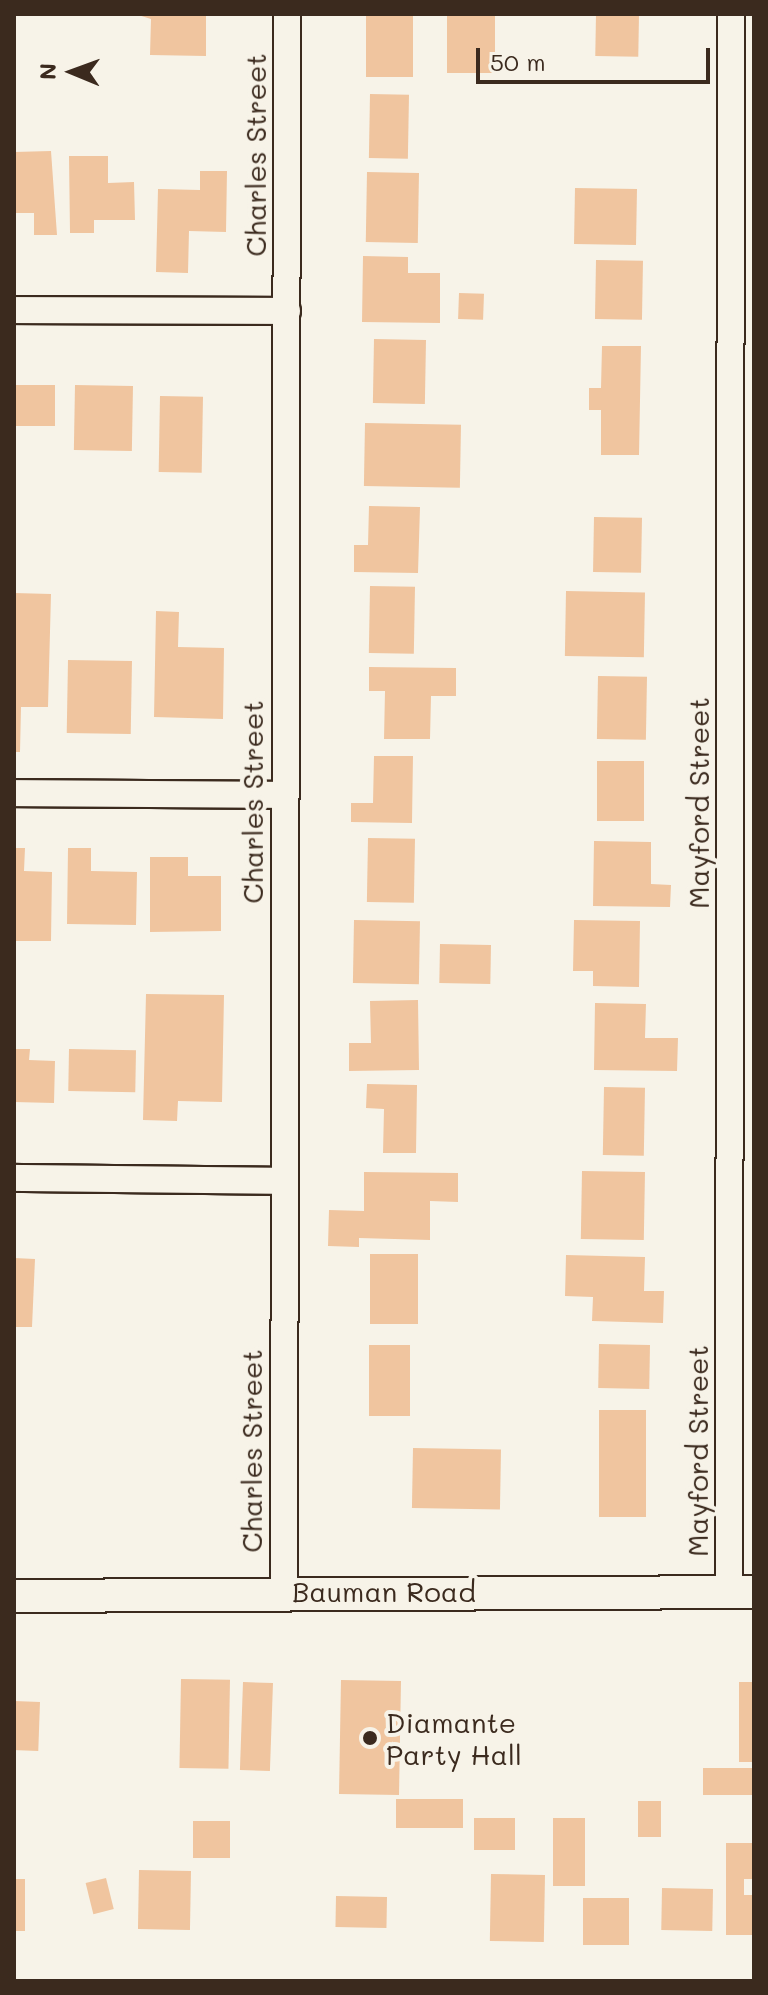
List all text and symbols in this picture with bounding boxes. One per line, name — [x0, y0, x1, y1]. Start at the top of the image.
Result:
north arrow — [32, 32, 112, 112]
scale bar — [480, 32, 714, 82]
text: 50 m — [490, 46, 546, 77]
street label: Charles Street — [238, 53, 272, 257]
text: N — [33, 63, 62, 80]
street label: Mayford Street — [681, 697, 715, 909]
street label: Charles Street — [235, 700, 269, 904]
street label: Mayford Street — [680, 1345, 714, 1557]
street label: Charles Street — [234, 1349, 268, 1553]
street label: Bauman Road — [292, 1574, 476, 1608]
place label: Diamante Party Hall — [386, 1705, 522, 1771]
marker: Diamante Party Hall — [361, 1729, 379, 1747]

